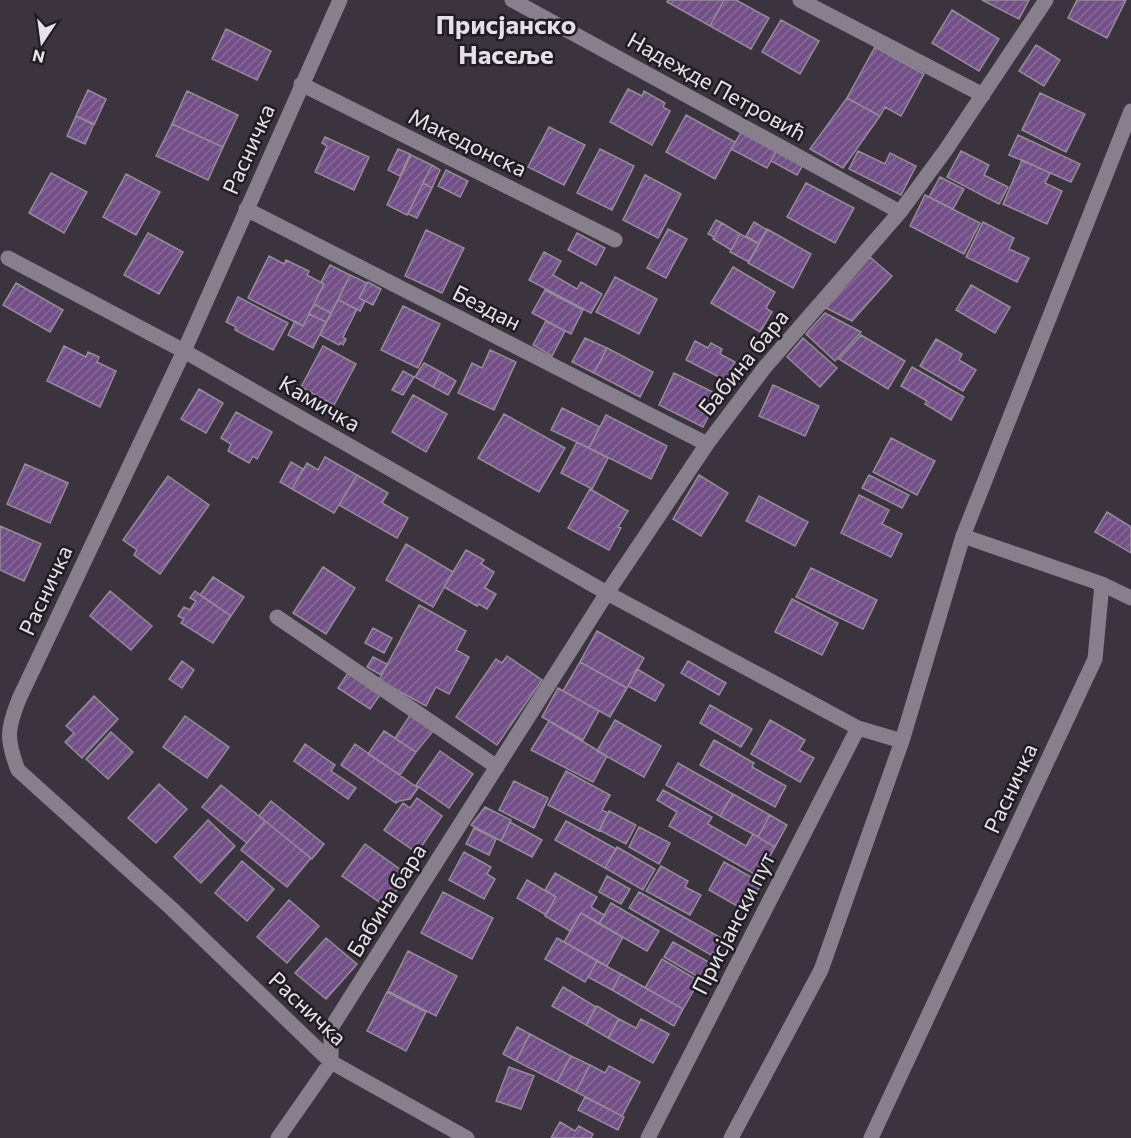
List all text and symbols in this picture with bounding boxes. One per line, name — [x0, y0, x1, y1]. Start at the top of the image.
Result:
district label: Присјанско Насеље — [436, 8, 576, 69]
north arrow — [12, 12, 72, 72]
street label: Надежде Петровић — [623, 26, 811, 146]
text: N — [31, 46, 46, 68]
street label: Расничка — [216, 100, 280, 198]
street label: Македонска — [405, 102, 531, 182]
street label: Бездан — [448, 278, 526, 336]
street label: Бабина бара — [692, 304, 794, 420]
street label: Камичка — [275, 369, 365, 437]
street label: Расничка — [12, 541, 78, 639]
street label: Расничка — [977, 739, 1043, 837]
street label: Бабина бара — [341, 838, 431, 962]
street label: Присјански пут — [686, 847, 780, 999]
street label: Расничка — [264, 965, 352, 1051]

